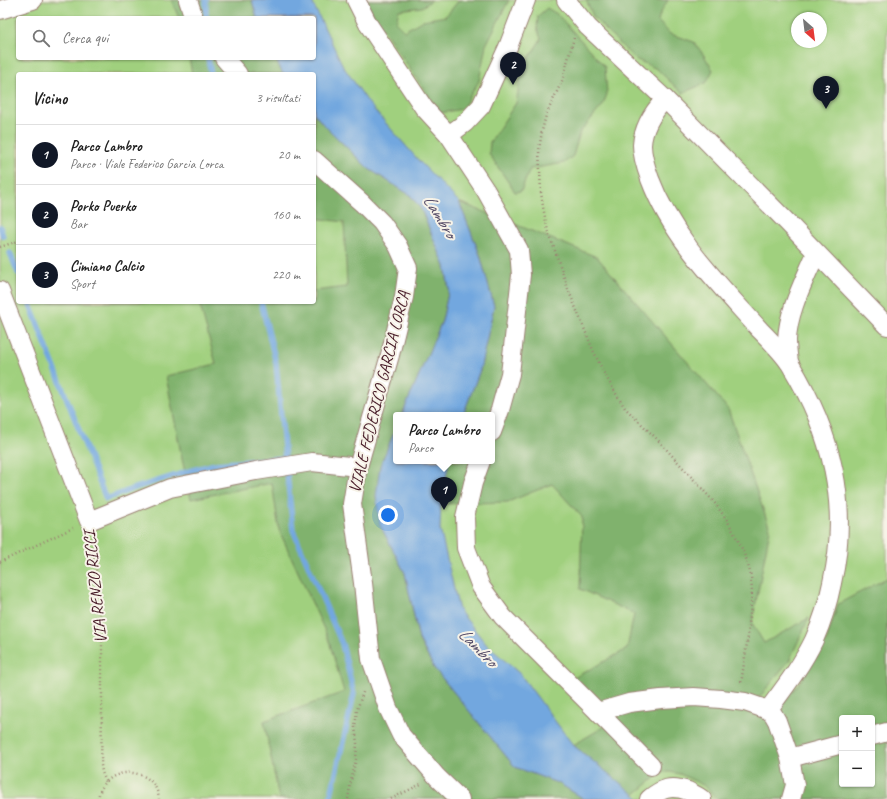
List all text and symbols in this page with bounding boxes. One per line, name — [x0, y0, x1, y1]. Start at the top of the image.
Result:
north arrow — [791, 12, 827, 48]
search box — [16, 16, 316, 60]
icon: search — [30, 27, 52, 49]
text: Cerca qui — [62, 29, 108, 48]
pin: 2 — [500, 52, 526, 85]
pin: 3 — [813, 76, 839, 109]
text: Vicino — [32, 88, 67, 109]
text: 3 risultati — [256, 90, 300, 106]
text: Parco Lambro — [70, 137, 142, 156]
text: 1 — [42, 147, 48, 163]
text: 20 m — [278, 147, 300, 163]
text: Parco · Viale Federico Garcia Lorca — [70, 156, 223, 172]
water label: Lambro — [418, 191, 464, 245]
text: Porko Puerko — [70, 197, 136, 216]
text: 2 — [42, 207, 48, 223]
text: 160 m — [272, 207, 300, 223]
text: Bar — [70, 216, 87, 232]
text: Cimiano Calcio — [70, 257, 144, 276]
text: 3 — [42, 267, 48, 283]
text: 220 m — [272, 267, 300, 283]
text: Sport — [70, 276, 95, 292]
street label: VIALE FEDERICO GARCIA LORCA — [344, 289, 414, 495]
popup — [393, 412, 495, 464]
text: Parco Lambro — [408, 421, 480, 440]
text: Parco — [408, 440, 433, 456]
pin: 1 — [431, 477, 457, 510]
your location — [378, 505, 398, 525]
street label: VIA RENZO RICCI — [78, 526, 111, 644]
water label: Lambro — [454, 623, 505, 674]
map controls — [839, 715, 875, 787]
button: + — [839, 715, 875, 751]
button: − — [839, 751, 875, 787]

